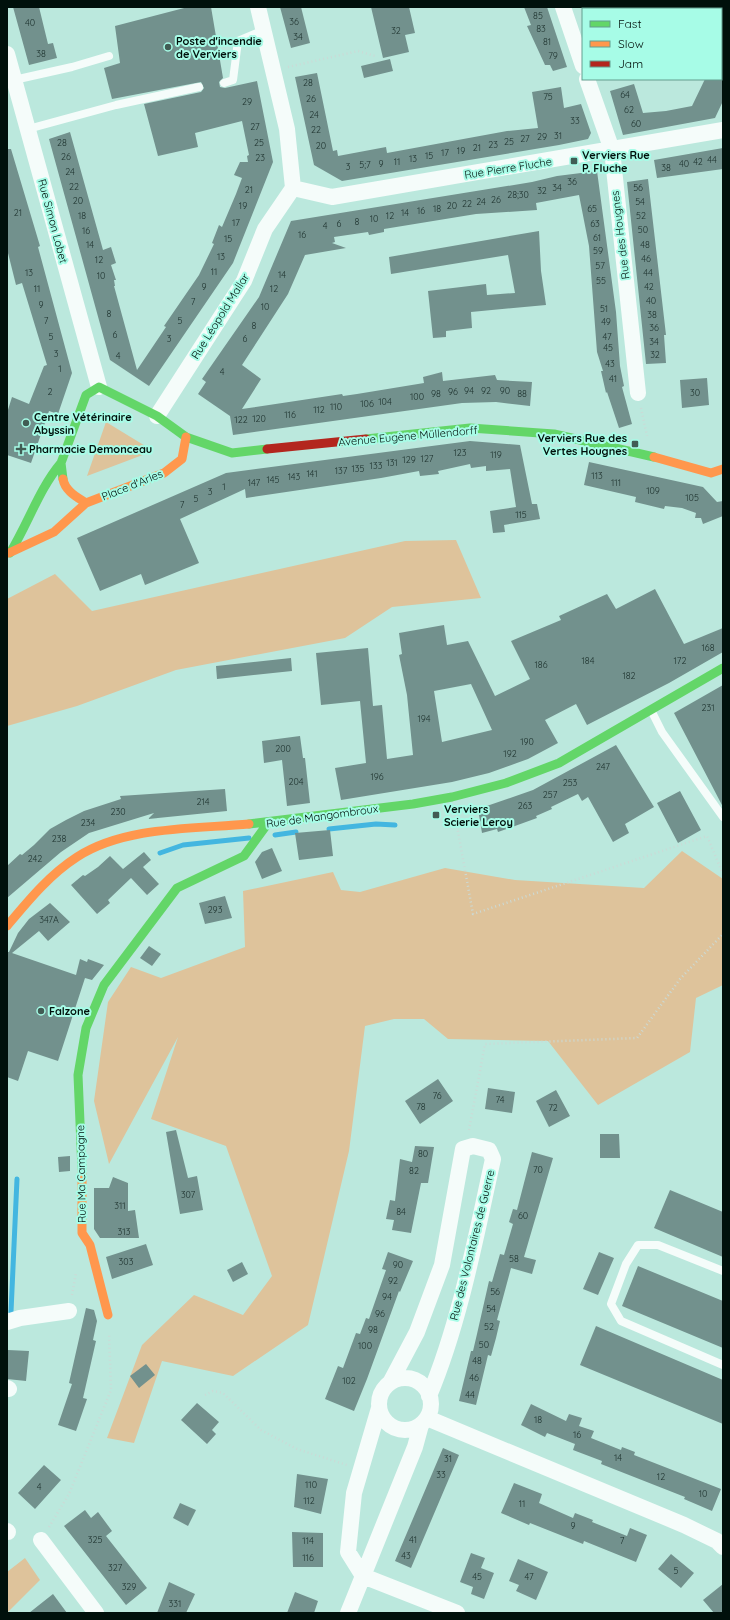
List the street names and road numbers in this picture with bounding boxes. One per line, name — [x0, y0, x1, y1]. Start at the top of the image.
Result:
street label: Rue Pierre Fluche — [463, 154, 553, 182]
street label: Rue Simon Lobet — [35, 177, 71, 265]
street label: Rue des Hougnes — [608, 190, 632, 280]
street label: Rue Léopold Mallar — [188, 270, 252, 362]
street label: Avenue Eugène Müllendorff — [338, 423, 478, 449]
street label: Place d'Arles — [99, 466, 165, 504]
street label: Rue de Mangombroux — [265, 801, 379, 831]
street label: Rue Ma Campagne — [73, 1125, 89, 1223]
street label: Rue des Volontaires de Guerre — [447, 1168, 497, 1322]

